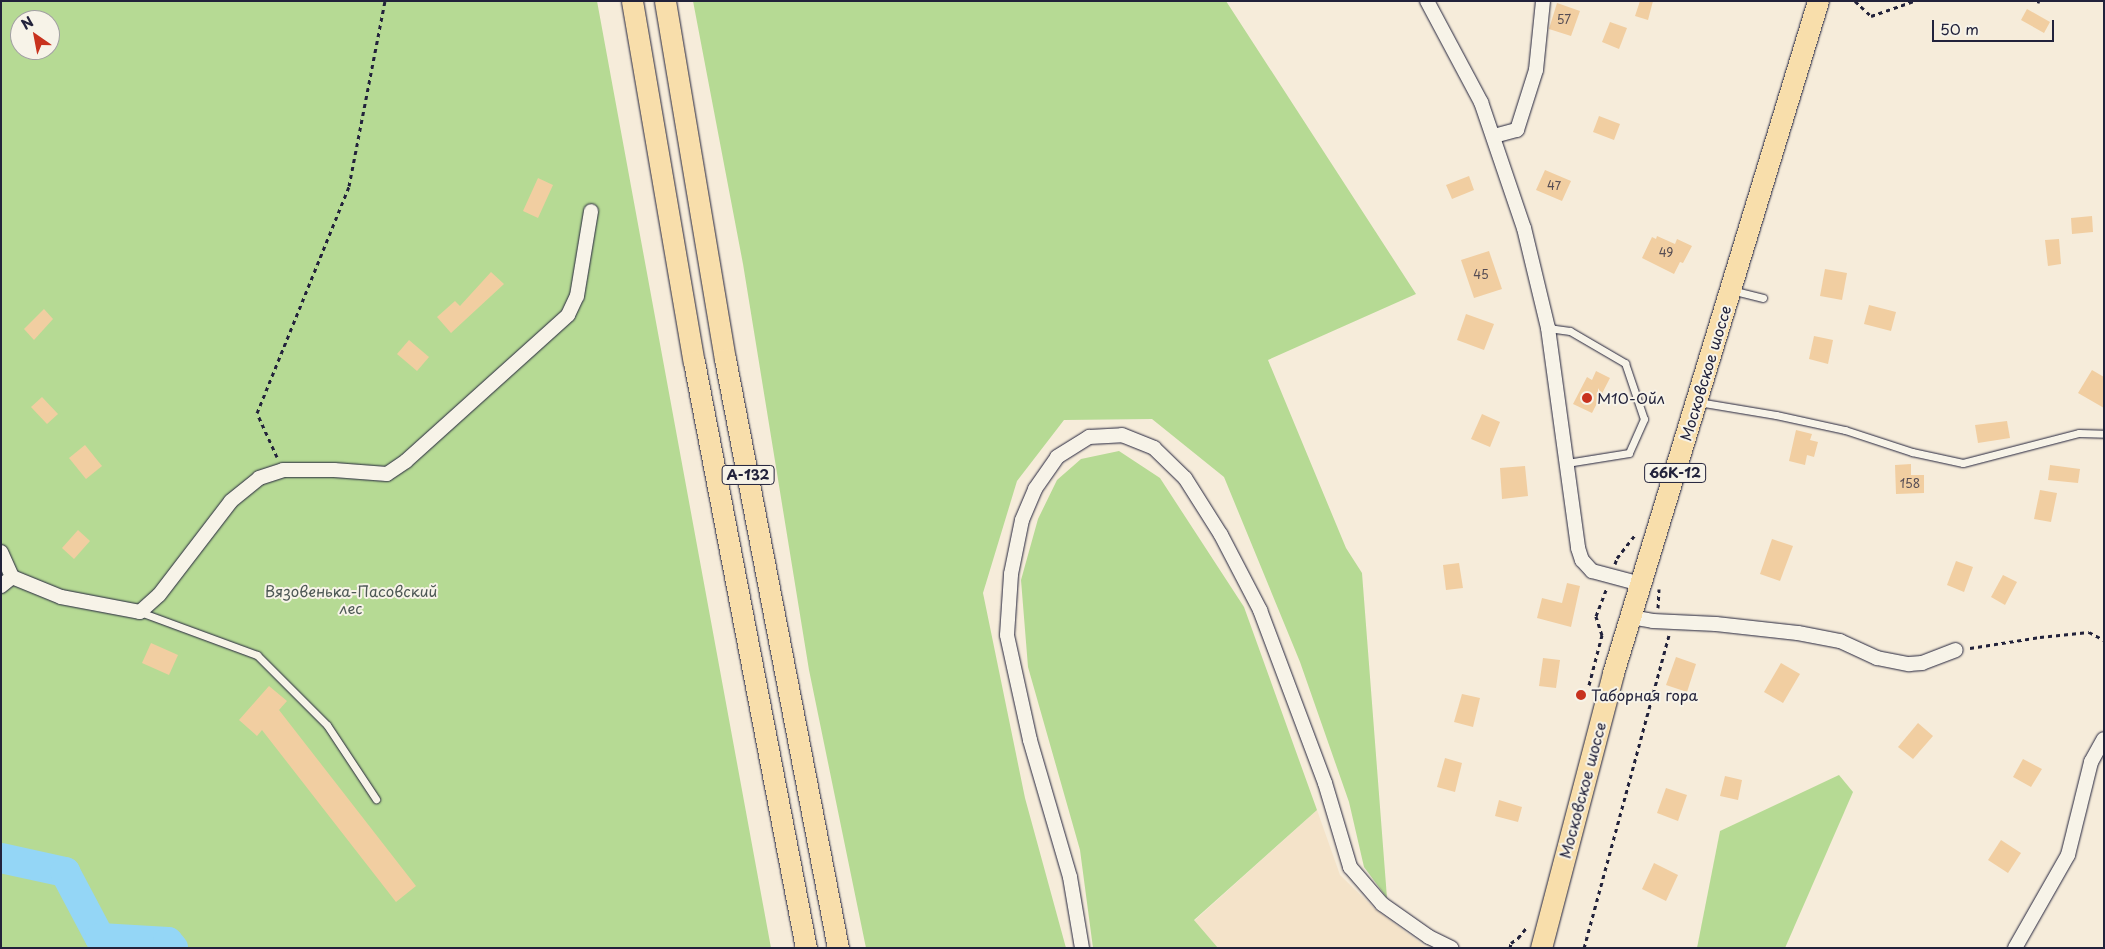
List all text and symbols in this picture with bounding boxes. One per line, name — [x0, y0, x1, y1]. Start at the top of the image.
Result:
north arrow — [10, 10, 60, 60]
scale bar — [1935, 10, 2058, 42]
text: N — [17, 11, 37, 35]
house number: 57 — [1557, 13, 1571, 27]
text: 50 m — [1940, 17, 1979, 40]
house number: 47 — [1547, 179, 1561, 193]
house number: 49 — [1659, 246, 1673, 260]
house number: 45 — [1473, 268, 1489, 282]
street label: Московское шоссе — [1676, 303, 1734, 443]
place label: М10-Ойл — [1597, 389, 1665, 407]
marker: М10-Ойл — [1581, 392, 1593, 404]
road number: 66К-12 — [1644, 462, 1706, 484]
road number: А-132 — [720, 464, 776, 486]
house number: 158 — [1900, 477, 1920, 491]
park label: Вязовенька-Пасовский лес — [265, 581, 437, 616]
place label: Таборная гора — [1591, 686, 1698, 704]
marker: Таборная гора — [1575, 689, 1587, 701]
street label: Московское шоссе — [1555, 720, 1609, 860]

